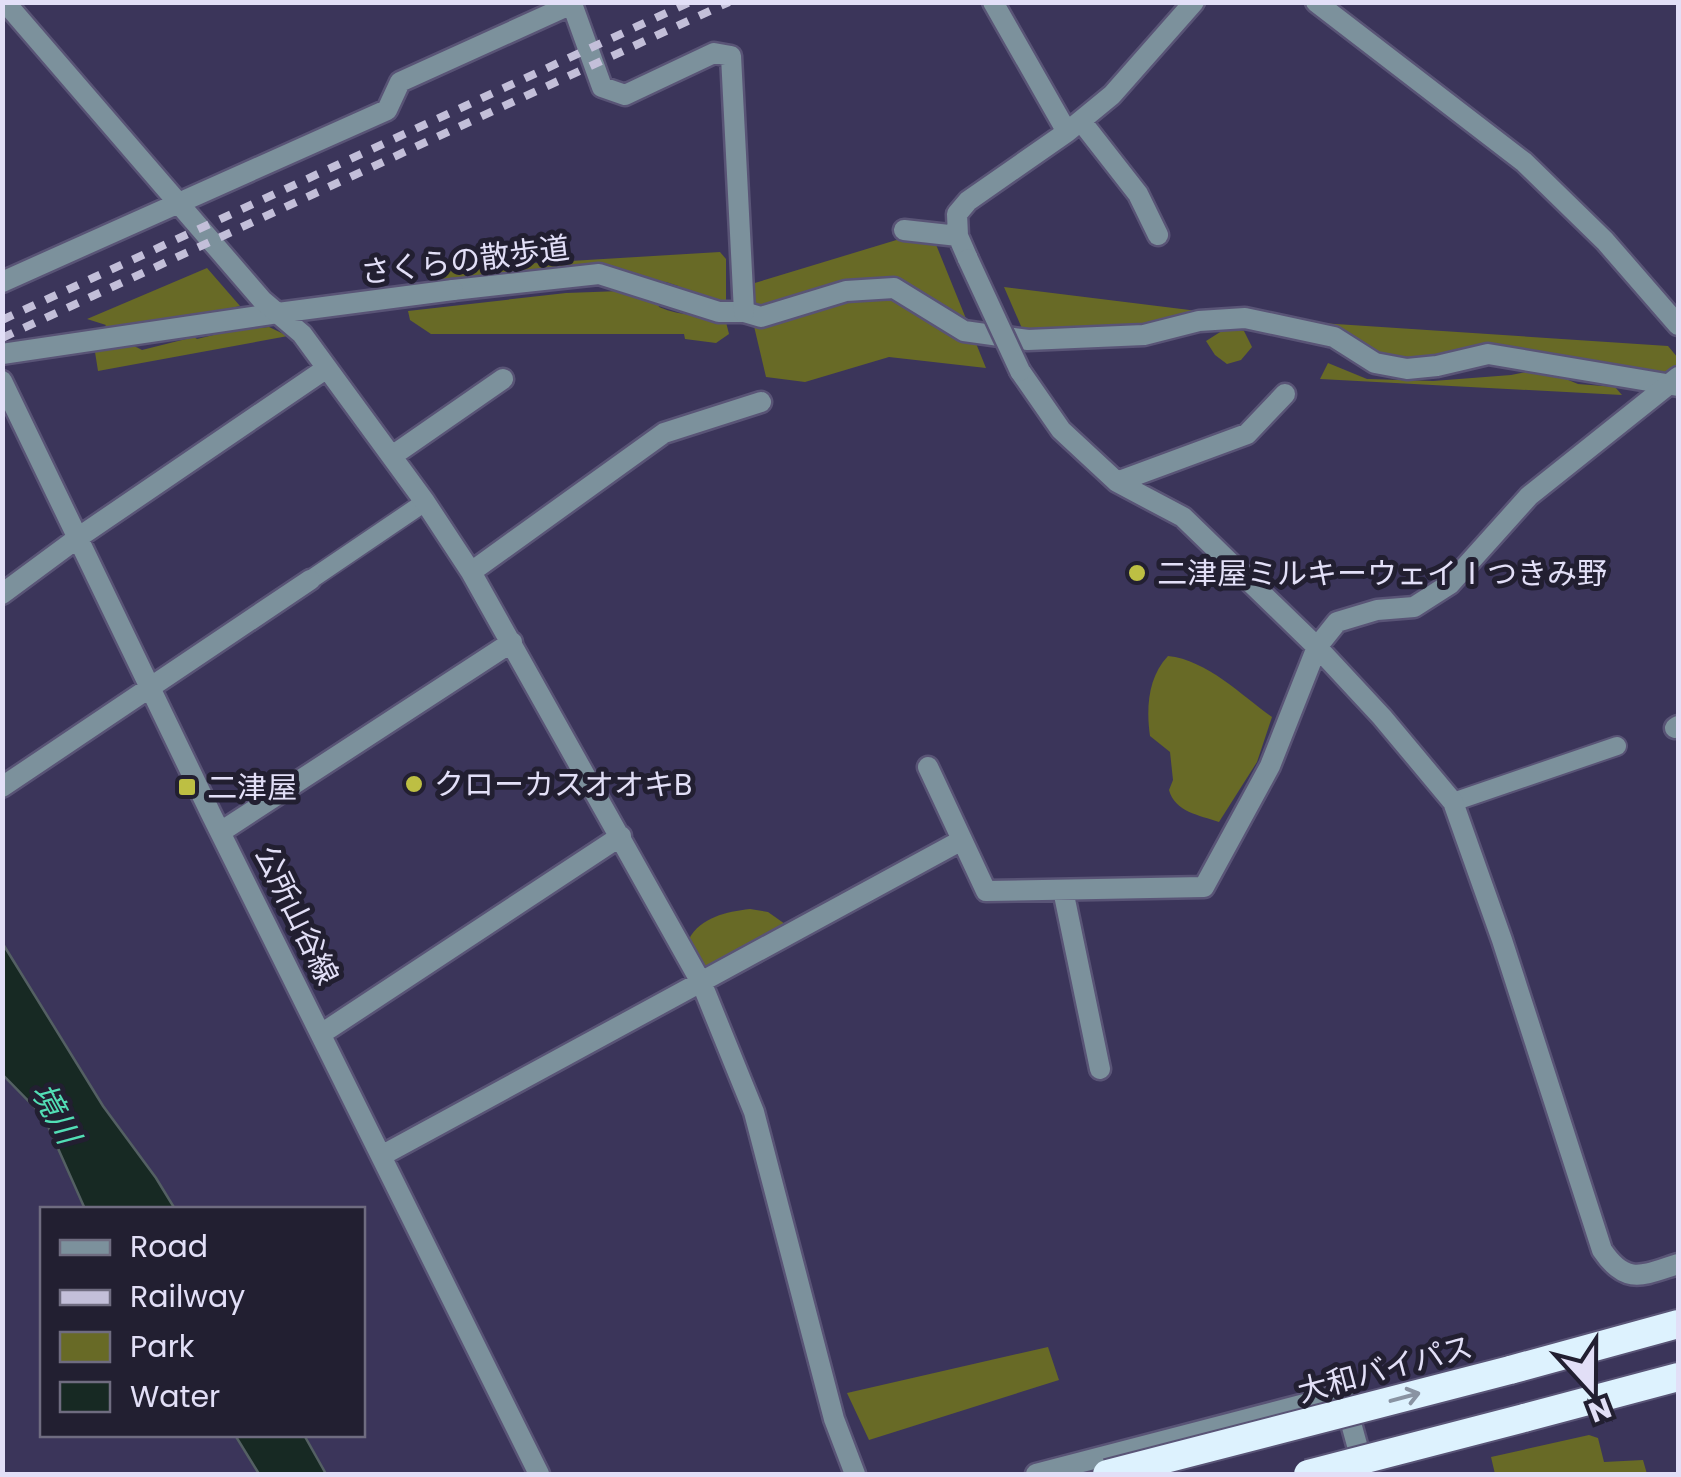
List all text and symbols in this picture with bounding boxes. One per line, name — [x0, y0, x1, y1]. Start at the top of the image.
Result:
street label: さくらの散歩道 — [358, 226, 572, 294]
place label: 二津屋ミルキーウェイⅠつきみ野 — [1157, 552, 1607, 595]
marker: 二津屋ミルキーウェイⅠつきみ野 — [1126, 562, 1148, 584]
place label: クローカスオオキB — [434, 763, 692, 806]
place label: 二津屋 — [207, 766, 297, 809]
marker: クローカスオオキB — [403, 773, 425, 795]
marker: 二津屋 — [176, 776, 198, 798]
street label: 公所山谷線 — [245, 838, 349, 992]
water label: 境川 — [21, 1074, 93, 1155]
legend — [40, 1207, 365, 1437]
text: Road — [130, 1225, 208, 1268]
text: Railway — [130, 1275, 245, 1318]
text: Park — [130, 1325, 195, 1368]
street label: 大和バイパス — [1293, 1325, 1477, 1413]
north arrow — [1541, 1337, 1641, 1437]
text: Water — [130, 1375, 220, 1418]
one-way arrow — [1388, 1387, 1420, 1405]
text: N — [1583, 1388, 1617, 1432]

